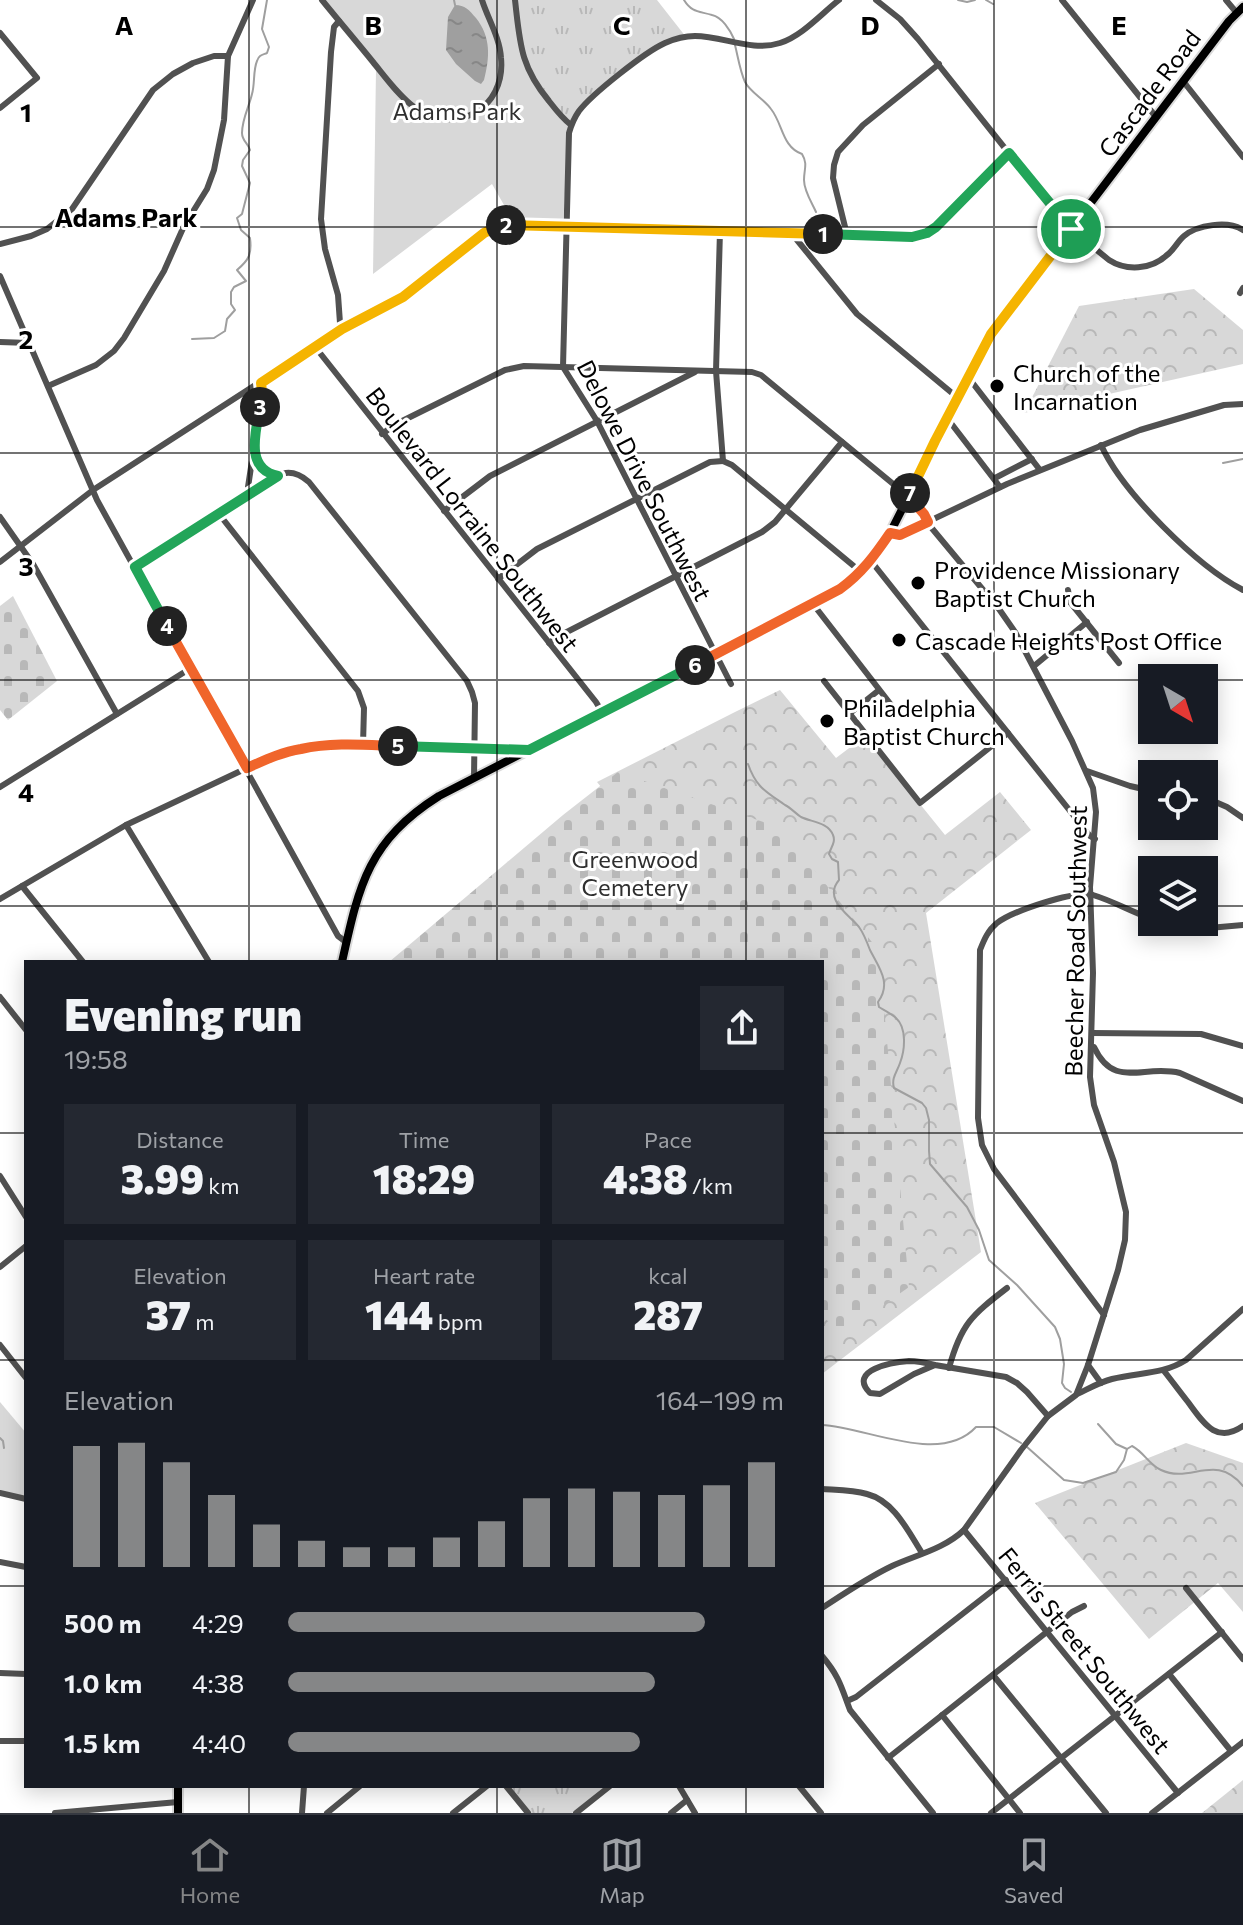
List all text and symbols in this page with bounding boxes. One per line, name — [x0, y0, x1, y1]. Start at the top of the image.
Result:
text: A — [115, 9, 134, 40]
text: B — [364, 9, 382, 40]
text: C — [613, 9, 631, 40]
text: D — [860, 9, 880, 40]
text: E — [1111, 9, 1127, 40]
street label: Cascade Road — [1092, 24, 1206, 162]
text: 1 — [20, 96, 32, 127]
park label: Adams Park — [392, 96, 522, 125]
pin — [1037, 195, 1105, 263]
district label: Adams Park — [55, 201, 198, 232]
pin: 2 — [486, 205, 526, 245]
icon: arrive — [1049, 207, 1093, 251]
text: 2 — [500, 211, 512, 238]
pin: 1 — [803, 214, 843, 254]
text: 1 — [818, 220, 828, 247]
text: 2 — [19, 323, 33, 354]
street label: Delowe Drive Southwest — [572, 355, 718, 605]
place label: Church of the Incarnation — [1013, 358, 1160, 415]
marker: Church of the Incarnation — [988, 377, 1006, 395]
street label: Boulevard Lorraine Southwest — [361, 381, 585, 657]
pin: 3 — [240, 387, 280, 427]
text: 3 — [254, 393, 266, 420]
pin: 7 — [890, 473, 930, 513]
text: 7 — [904, 479, 916, 506]
text: 3 — [18, 550, 34, 581]
place label: Providence Missionary Baptist Church — [934, 555, 1180, 612]
marker: Providence Missionary Baptist Church — [909, 574, 927, 592]
pin: 4 — [147, 606, 187, 646]
text: 4 — [160, 612, 174, 639]
place label: Cascade Heights Post Office — [915, 626, 1222, 655]
marker: Cascade Heights Post Office — [890, 631, 908, 649]
pin: 6 — [675, 645, 715, 685]
text: 6 — [688, 651, 702, 678]
north arrow — [1138, 664, 1218, 744]
map controls — [1138, 664, 1218, 936]
place label: Philadelphia Baptist Church — [843, 693, 1005, 750]
marker: Philadelphia Baptist Church — [818, 712, 836, 730]
pin: 5 — [378, 726, 418, 766]
text: 5 — [392, 732, 404, 759]
button: locate — [1138, 760, 1218, 840]
text: 4 — [18, 776, 34, 807]
street label: Beecher Road Southwest — [1058, 805, 1092, 1077]
park label: Greenwood Cemetery — [572, 844, 698, 901]
button: layers — [1138, 856, 1218, 936]
text: Evening run — [64, 986, 302, 1040]
button: share — [700, 986, 784, 1070]
text: 19:58 — [64, 1043, 128, 1074]
text: Distance — [136, 1126, 224, 1153]
text: Time — [399, 1126, 449, 1153]
text: Pace — [644, 1126, 692, 1153]
text: 3.99 — [121, 1153, 204, 1202]
text: 18:29 — [373, 1153, 475, 1202]
text: 4:38 — [603, 1153, 688, 1202]
text: km — [204, 1172, 239, 1199]
text: /km — [688, 1172, 733, 1199]
text: Elevation — [134, 1262, 226, 1289]
text: Heart rate — [373, 1262, 475, 1289]
text: kcal — [648, 1262, 688, 1289]
text: 37 — [146, 1289, 191, 1338]
text: 144 — [365, 1289, 433, 1338]
text: 287 — [633, 1289, 703, 1338]
text: m — [191, 1308, 214, 1335]
text: bpm — [433, 1308, 483, 1335]
text: Elevation — [64, 1384, 174, 1415]
text: 164–199 m — [656, 1384, 784, 1415]
street label: Ferris Street Southwest — [993, 1541, 1177, 1759]
text: 500 m — [64, 1607, 141, 1638]
text: 4:29 — [192, 1607, 244, 1638]
text: 1.0 km — [64, 1667, 142, 1698]
text: 4:38 — [192, 1667, 244, 1698]
text: 1.5 km — [64, 1727, 140, 1758]
text: 4:40 — [192, 1727, 246, 1758]
tab: Home — [180, 1833, 240, 1908]
tab: Map — [599, 1833, 645, 1908]
tab: Saved — [1004, 1833, 1063, 1908]

